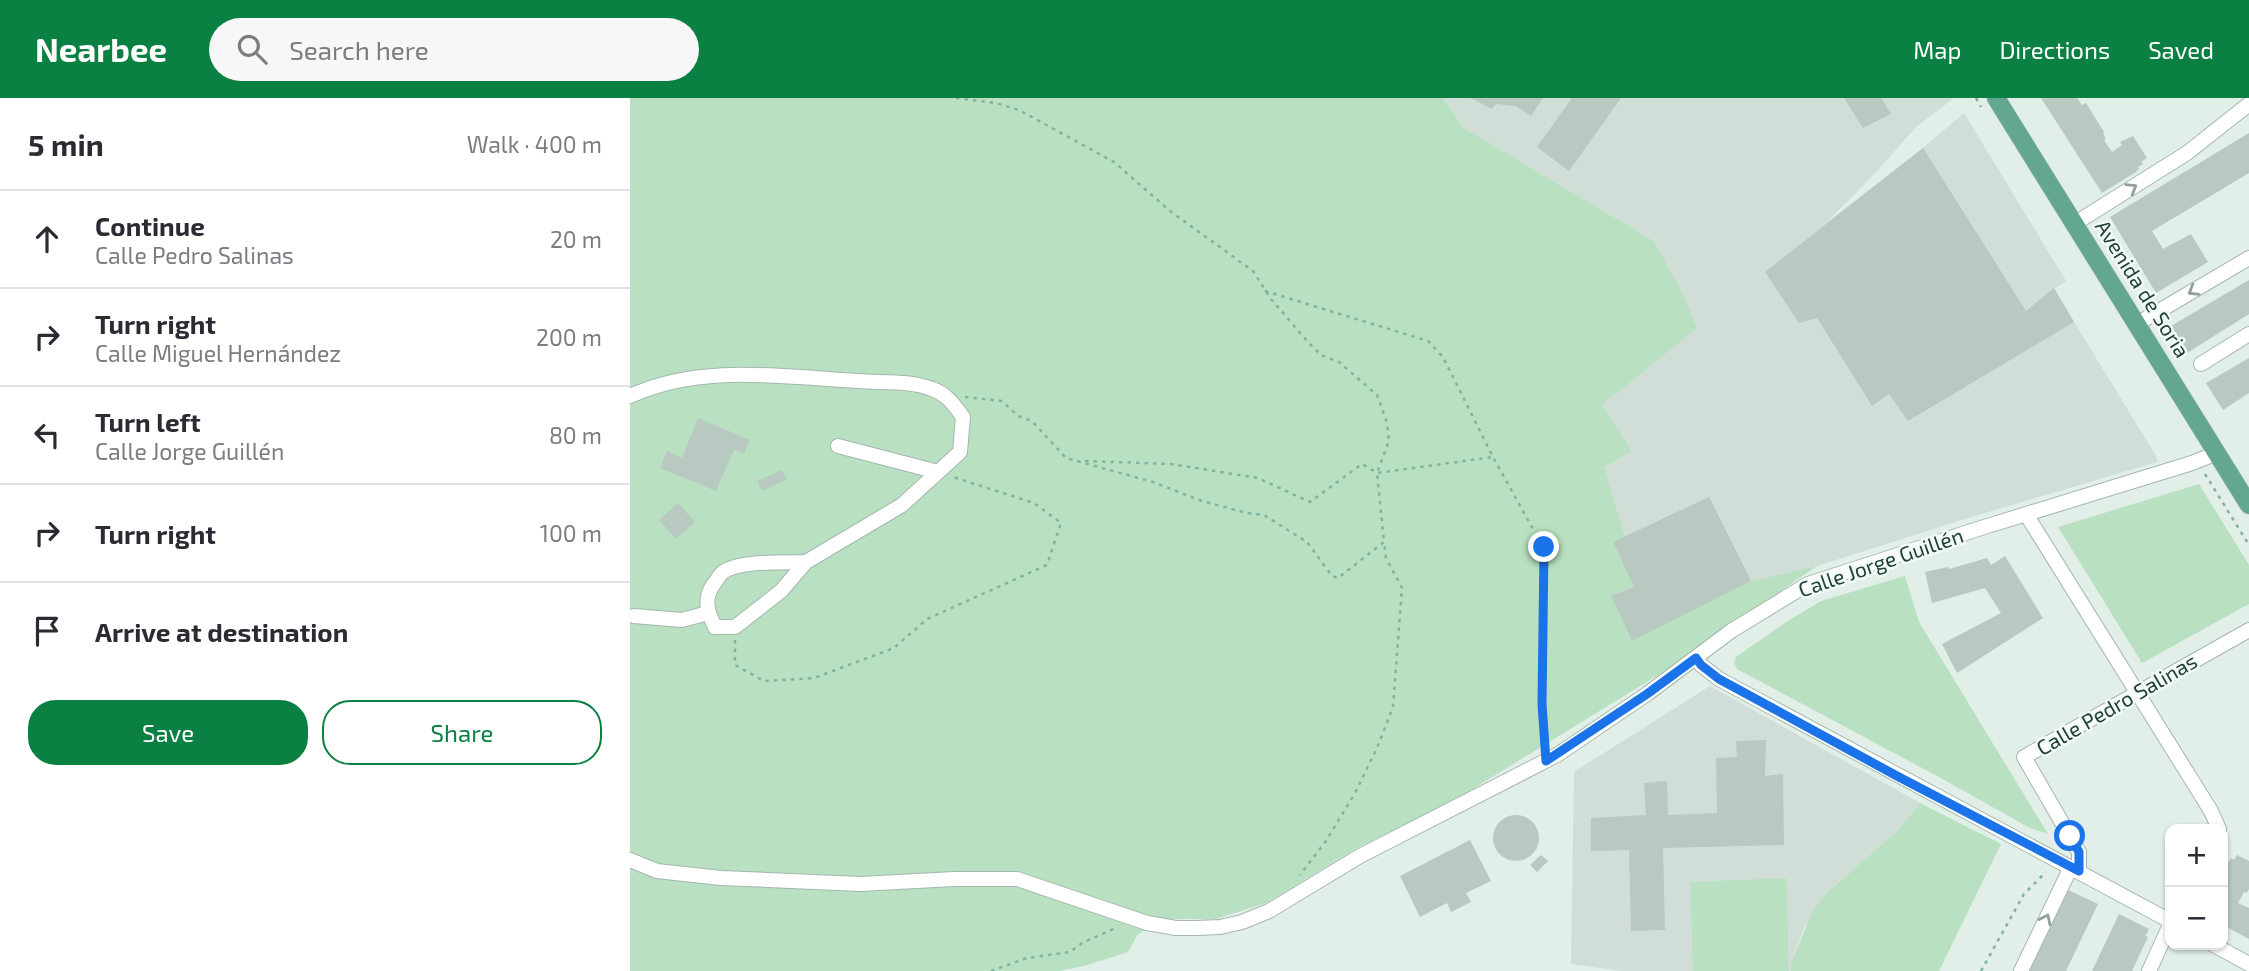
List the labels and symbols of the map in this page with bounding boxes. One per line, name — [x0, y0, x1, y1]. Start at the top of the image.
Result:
one-way arrow — [2125, 183, 2138, 196]
street label: Avenida de Soria — [2091, 215, 2196, 362]
one-way arrow — [2188, 283, 2201, 296]
street label: Calle Jorge Guillén — [1795, 522, 1966, 602]
route end — [1528, 531, 1559, 562]
street label: Calle Pedro Salinas — [2031, 648, 2201, 760]
route start — [2054, 820, 2085, 851]
one-way arrow — [2038, 914, 2052, 926]

